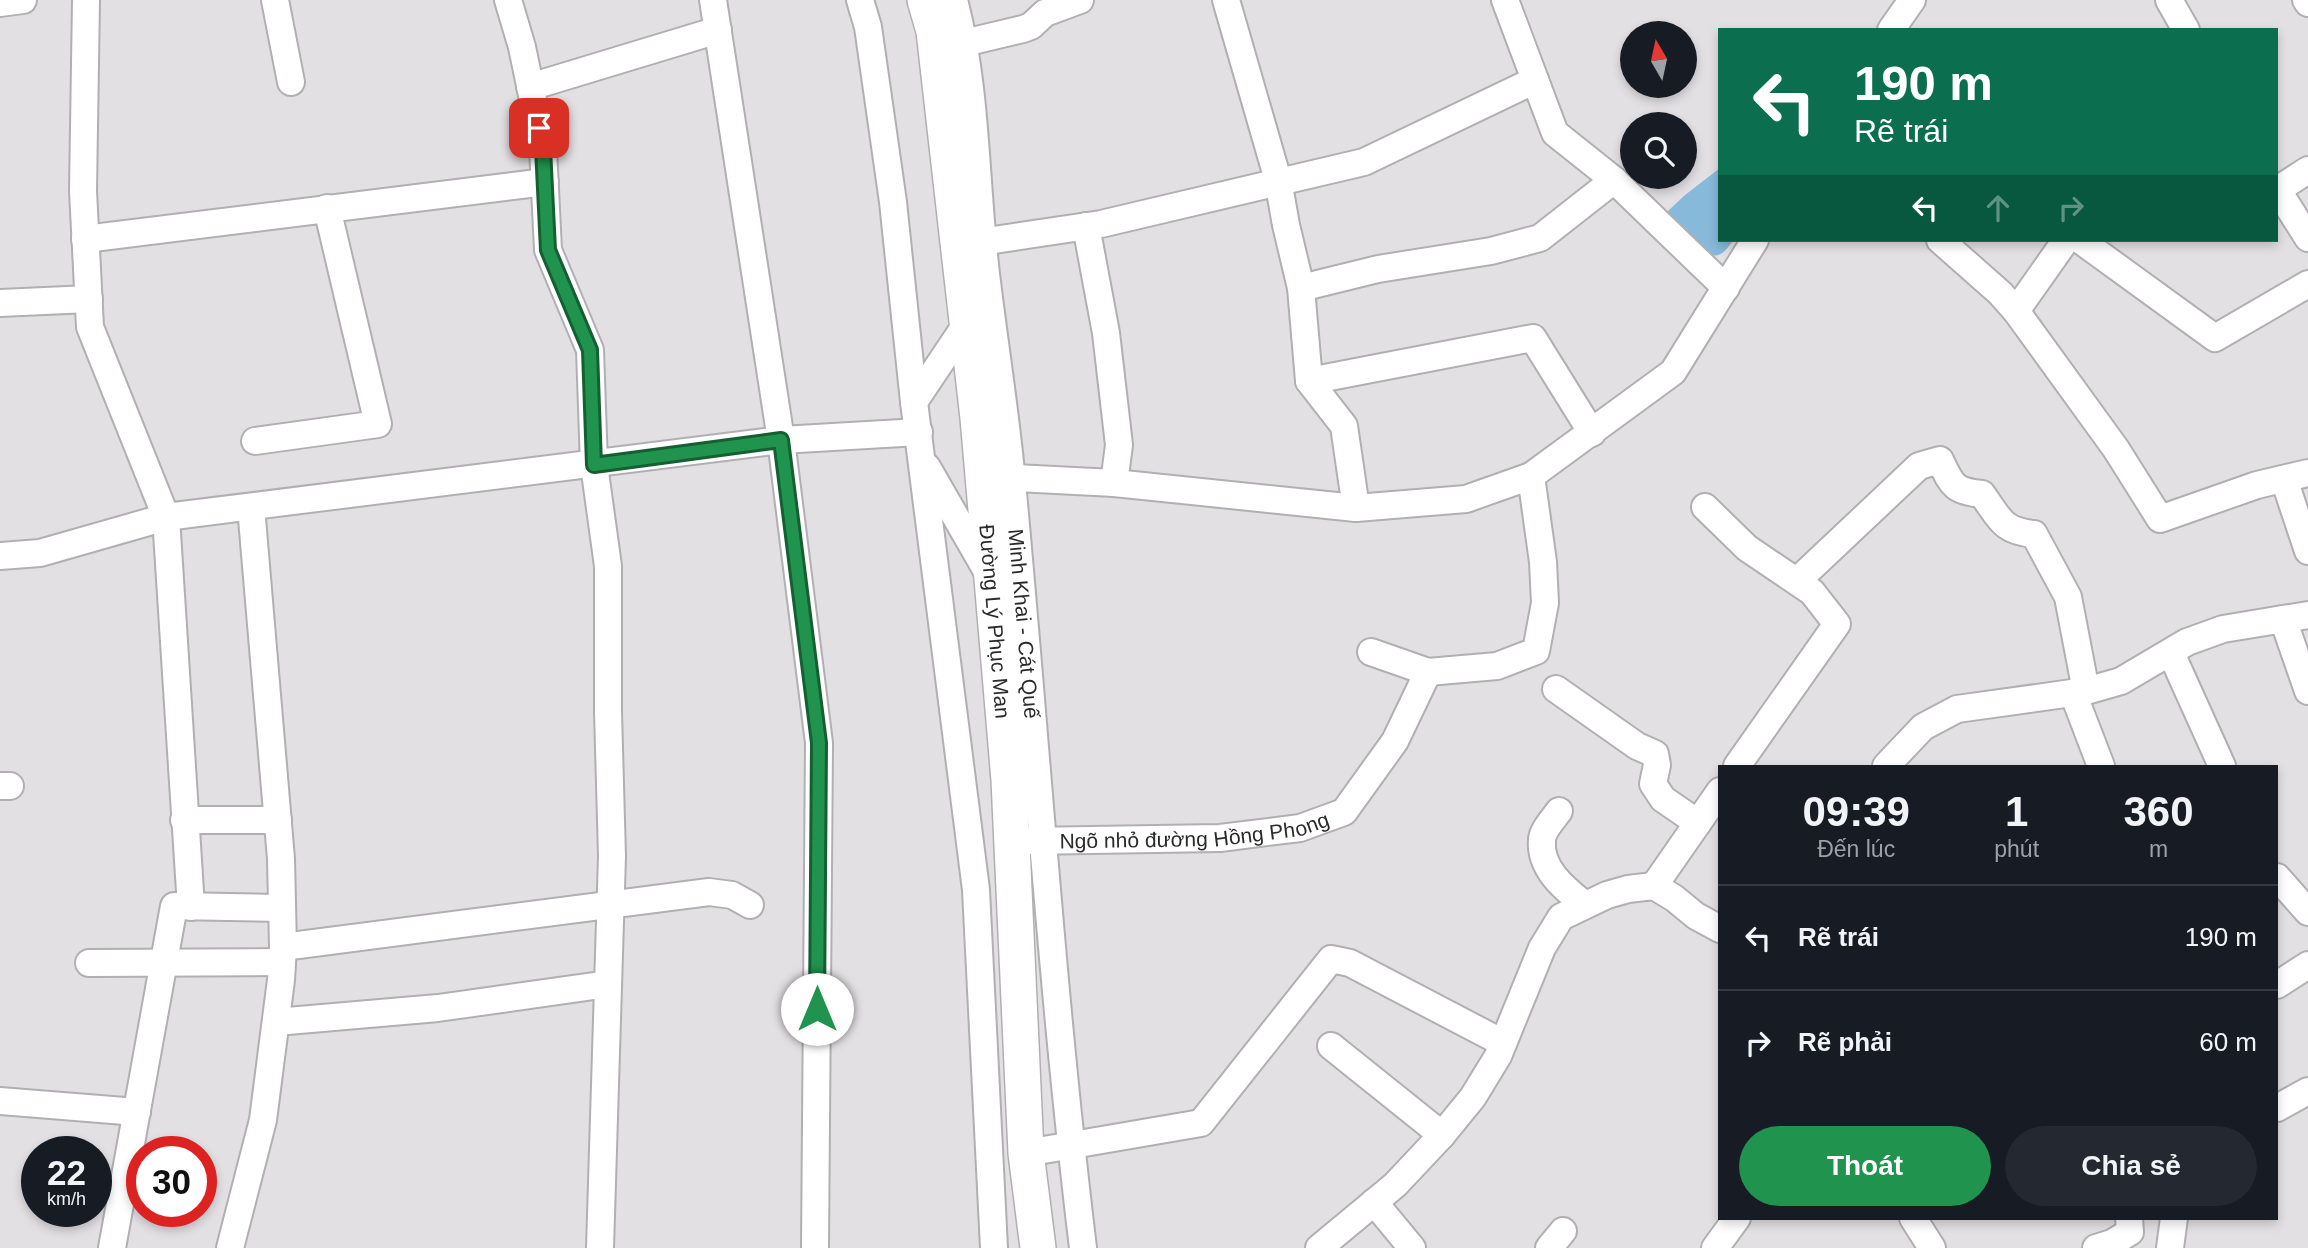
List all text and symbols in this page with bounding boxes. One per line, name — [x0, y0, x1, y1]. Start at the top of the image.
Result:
north arrow — [1620, 21, 1698, 98]
map controls — [1620, 21, 1697, 189]
icon: left — [1739, 56, 1830, 147]
text: 190 m — [1854, 56, 1993, 110]
pin — [509, 98, 569, 158]
icon: arrive — [520, 109, 558, 147]
button: search — [1620, 112, 1697, 189]
text: Rẽ trái — [1854, 113, 1948, 149]
icon: left — [1906, 189, 1944, 227]
icon: ahead — [1979, 189, 2017, 227]
icon: right — [2052, 189, 2090, 227]
street label: Đường Lý Phục Man — [976, 523, 1015, 720]
street label: Minh Khai - Cát Quế — [1005, 528, 1044, 720]
text: 09:39 — [1802, 788, 1910, 835]
text: 1 — [2005, 788, 2028, 835]
text: 360 — [2123, 788, 2194, 835]
street label: Ngõ nhỏ đường Hồng Phong — [1059, 807, 1332, 852]
text: Đến lúc — [1817, 836, 1895, 862]
text: phút — [1994, 836, 2039, 862]
text: m — [2149, 836, 2168, 862]
icon: left — [1739, 919, 1777, 957]
text: Rẽ trái — [1798, 922, 1879, 952]
text: 190 m — [2185, 922, 2257, 952]
position arrow — [780, 972, 854, 1046]
icon: right — [1739, 1024, 1777, 1062]
text: Rẽ phải — [1798, 1027, 1892, 1057]
text: 60 m — [2199, 1027, 2257, 1057]
button: Thoát — [1739, 1126, 1991, 1206]
button: Chia sẻ — [2005, 1126, 2257, 1206]
speed limit sign: 30 — [126, 1136, 217, 1227]
text: 22 — [47, 1153, 86, 1192]
text: km/h — [47, 1189, 86, 1209]

